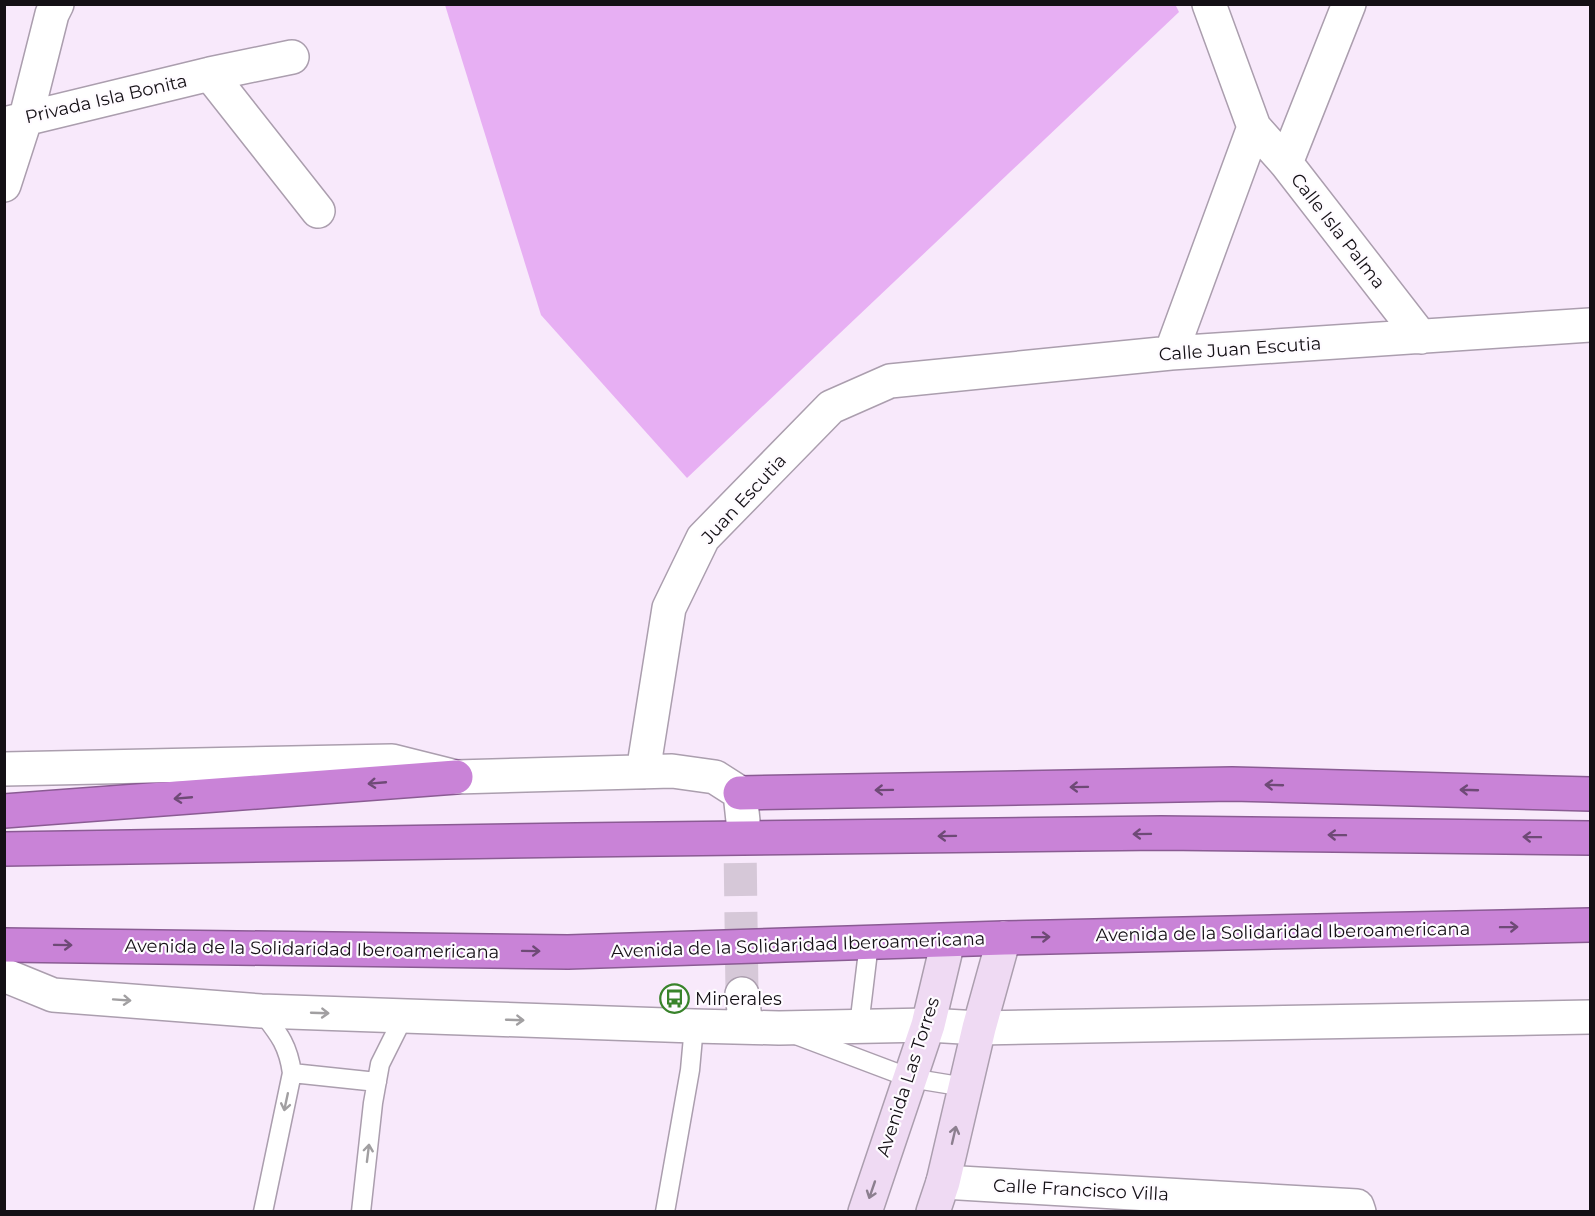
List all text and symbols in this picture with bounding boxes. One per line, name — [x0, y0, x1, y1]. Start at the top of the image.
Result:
street label: Privada Isla Bonita — [23, 70, 189, 128]
street label: Calle Isla Palma — [1286, 169, 1390, 293]
street label: Calle Juan Escutia — [1158, 332, 1322, 366]
street label: Juan Escutia — [696, 450, 791, 549]
one-way arrow — [368, 778, 388, 789]
one-way arrow — [1265, 780, 1285, 791]
one-way arrow — [1070, 781, 1090, 793]
one-way arrow — [875, 784, 895, 796]
one-way arrow — [1460, 785, 1480, 796]
one-way arrow — [173, 793, 193, 804]
one-way arrow — [1133, 828, 1153, 839]
one-way arrow — [1328, 829, 1348, 841]
one-way arrow — [938, 830, 958, 842]
one-way arrow — [1523, 832, 1543, 843]
street label: Avenida de la Solidaridad Iberoamericana — [1096, 918, 1470, 946]
one-way arrow — [1498, 921, 1518, 933]
street label: Avenida de la Solidaridad Iberoamericana — [610, 927, 986, 963]
one-way arrow — [1030, 931, 1050, 943]
street label: Avenida de la Solidaridad Iberoamericana — [125, 935, 499, 963]
one-way arrow — [52, 940, 72, 951]
one-way arrow — [520, 946, 540, 957]
bus stop icon: Minerales — [658, 983, 690, 1015]
place label: Minerales — [695, 988, 782, 1010]
street label: Avenida Las Torres — [872, 994, 944, 1160]
one-way arrow — [111, 995, 131, 1006]
one-way arrow — [309, 1007, 329, 1018]
one-way arrow — [504, 1015, 524, 1026]
one-way arrow — [280, 1091, 291, 1111]
one-way arrow — [949, 1126, 961, 1145]
one-way arrow — [362, 1144, 373, 1164]
street label: Calle Francisco Villa — [993, 1174, 1169, 1206]
one-way arrow — [865, 1181, 876, 1199]

